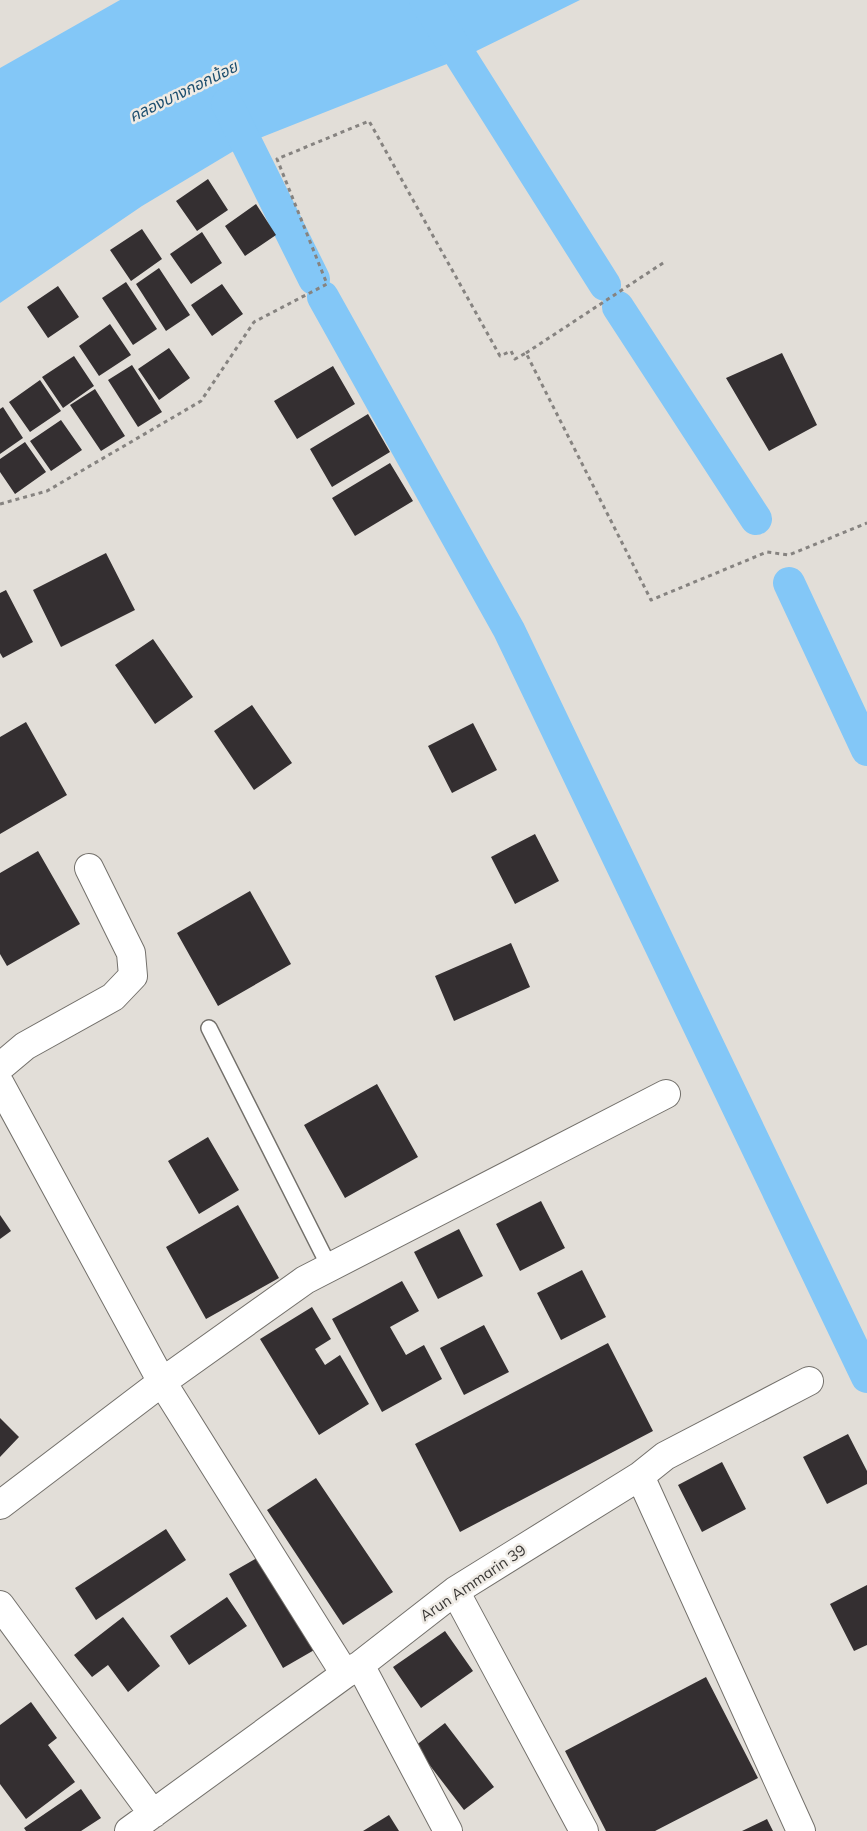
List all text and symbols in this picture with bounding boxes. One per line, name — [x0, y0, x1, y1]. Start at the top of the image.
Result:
water label: คลองบางกอกน้อย — [125, 55, 242, 126]
street label: Arun Ammarin 39 — [416, 1540, 529, 1625]

